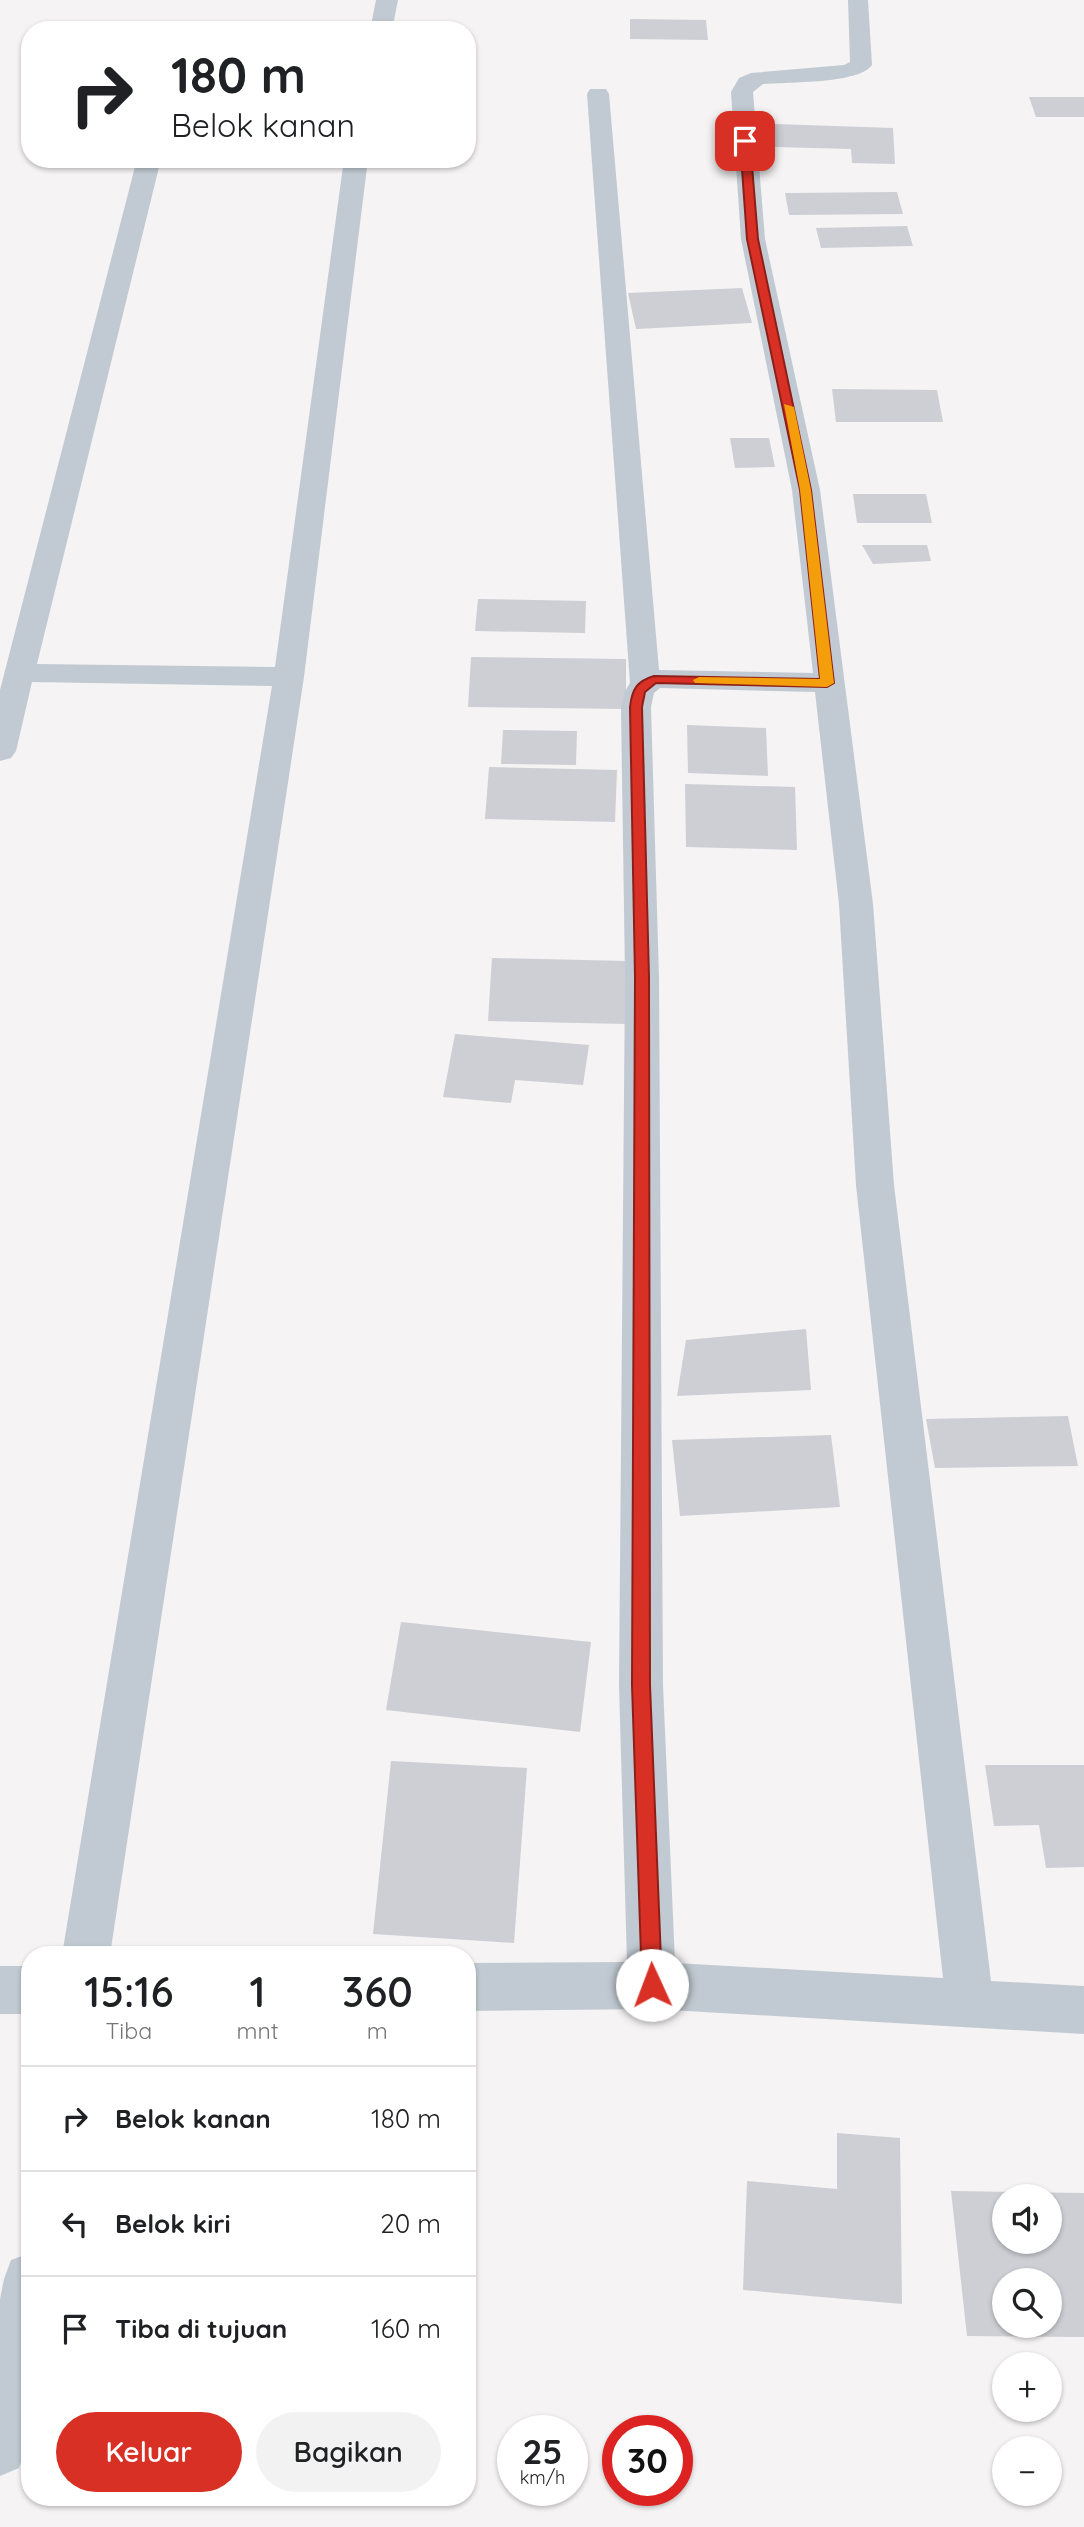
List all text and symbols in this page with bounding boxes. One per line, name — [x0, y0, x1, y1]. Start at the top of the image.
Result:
text: 180 m — [171, 44, 306, 105]
icon: right — [56, 49, 147, 140]
text: Belok kanan — [171, 105, 355, 145]
pin — [715, 111, 775, 171]
icon: arrive — [726, 122, 764, 160]
position arrow — [615, 1948, 689, 2022]
text: 15:16 — [84, 1965, 173, 2018]
text: 1 — [250, 1965, 266, 2018]
text: 360 — [342, 1965, 413, 2018]
text: Tiba — [105, 2016, 152, 2045]
text: mnt — [237, 2016, 279, 2045]
text: m — [367, 2016, 388, 2045]
icon: right — [56, 2100, 94, 2138]
text: Belok kanan — [115, 2102, 271, 2135]
text: 180 m — [371, 2102, 441, 2135]
map controls — [992, 2184, 1062, 2506]
button: sound — [992, 2184, 1062, 2254]
icon: left — [56, 2205, 94, 2243]
text: Belok kiri — [115, 2207, 231, 2240]
text: 20 m — [380, 2207, 441, 2240]
button: search — [992, 2268, 1062, 2338]
icon: arrive — [56, 2310, 94, 2348]
text: Tiba di tujuan — [115, 2312, 287, 2345]
text: 160 m — [371, 2312, 441, 2345]
button: + — [992, 2352, 1062, 2422]
button: Keluar — [56, 2412, 242, 2492]
button: Bagikan — [256, 2412, 441, 2492]
speed limit sign: 30 — [602, 2415, 693, 2506]
text: 25 — [522, 2429, 563, 2473]
button: − — [992, 2436, 1062, 2506]
text: km/h — [520, 2466, 565, 2489]

